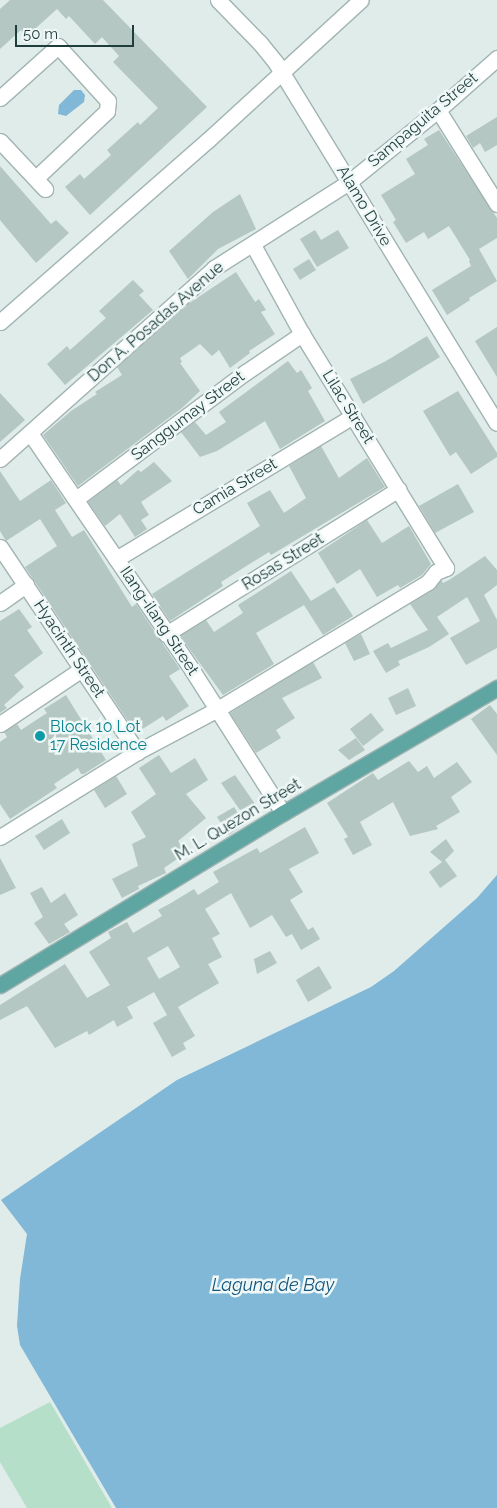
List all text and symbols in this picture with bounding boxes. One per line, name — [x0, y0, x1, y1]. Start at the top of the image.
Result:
scale bar — [18, 15, 136, 47]
text: 50 m — [23, 25, 58, 43]
street label: Sampaguita Street — [364, 69, 482, 171]
street label: Alamo Drive — [332, 162, 396, 250]
street label: Don A. Posadas Avenue — [84, 257, 228, 387]
street label: Sanggumay Street — [127, 367, 249, 465]
street label: Lilac Street — [318, 367, 378, 447]
street label: Camia Street — [189, 454, 281, 520]
street label: Rosas Street — [239, 529, 327, 595]
street label: Ilang-ilang Street — [115, 563, 203, 679]
street label: Hyacinth Street — [29, 597, 109, 701]
place label: Block 10 Lot 17 Residence — [50, 717, 147, 755]
marker: Block 10 Lot 17 Residence — [34, 730, 46, 742]
street label: M. L. Quezon Street — [172, 775, 304, 865]
water label: Laguna de Bay — [212, 1274, 334, 1296]

